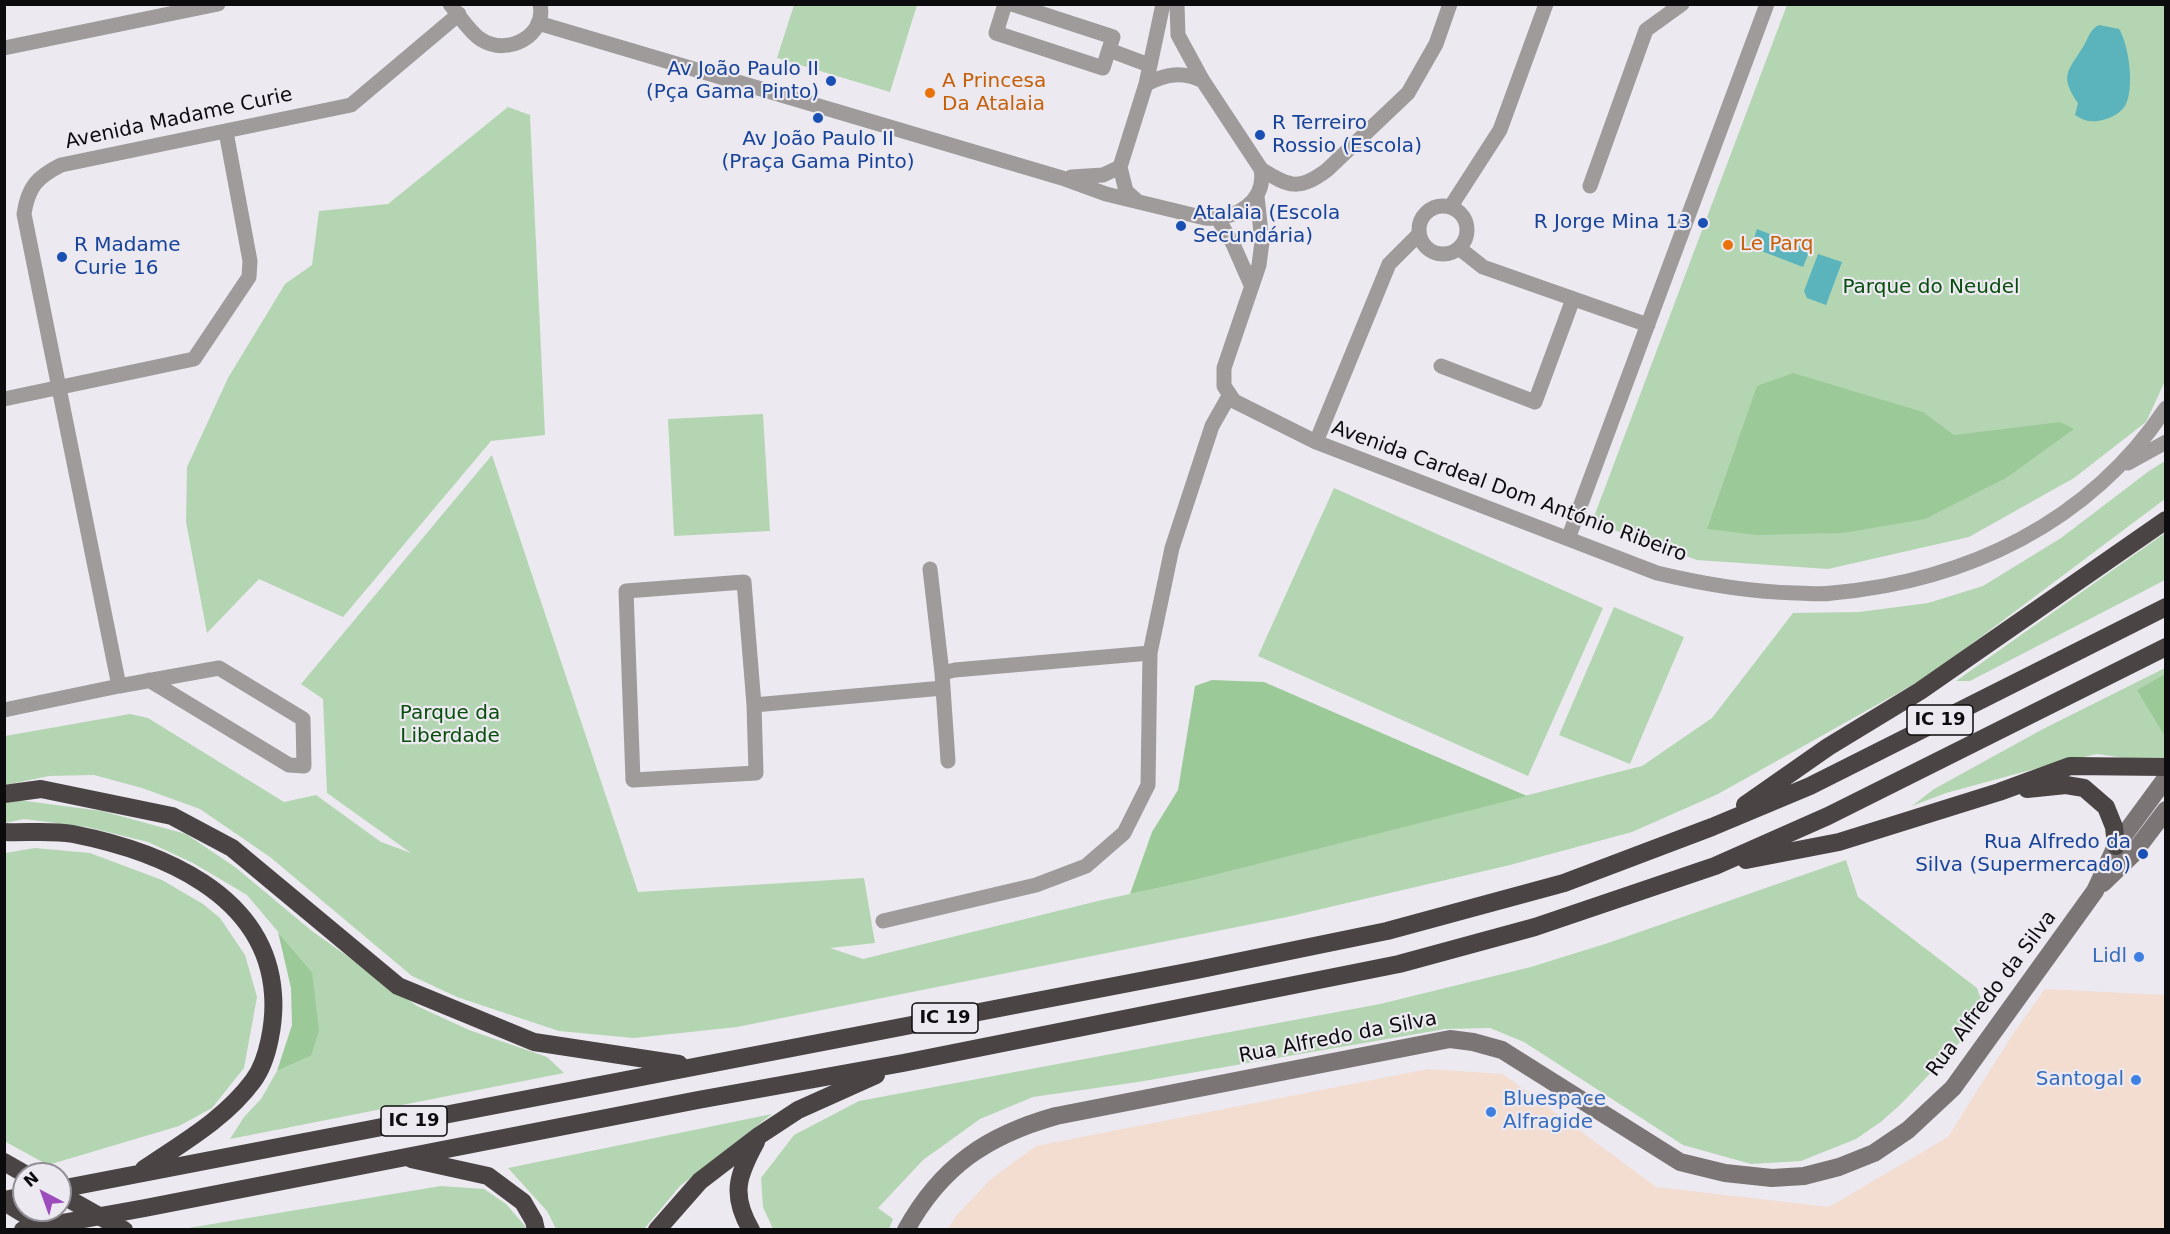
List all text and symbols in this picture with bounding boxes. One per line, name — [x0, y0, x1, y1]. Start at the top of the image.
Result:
place label: Av João Paulo II (Pça Gama Pinto) — [646, 58, 819, 105]
place label: A Princesa Da Atalaia — [942, 70, 1046, 117]
marker: Av João Paulo II (Pça Gama Pinto) — [824, 74, 838, 88]
street label: Avenida Madame Curie — [63, 83, 295, 155]
marker: A Princesa Da Atalaia — [923, 86, 937, 100]
marker: Av João Paulo II (Praça Gama Pinto) — [811, 111, 825, 125]
place label: R Terreiro Rossio (Escola) — [1272, 112, 1422, 159]
place label: Av João Paulo II (Praça Gama Pinto) — [721, 128, 915, 175]
marker: R Terreiro Rossio (Escola) — [1253, 128, 1267, 142]
place label: Atalaia (Escola Secundária) — [1193, 202, 1340, 249]
place label: R Jorge Mina 13 — [1534, 211, 1691, 235]
marker: R Jorge Mina 13 — [1696, 216, 1710, 230]
marker: Atalaia (Escola Secundária) — [1174, 219, 1188, 233]
place label: Le Parq — [1740, 233, 1813, 257]
place label: R Madame Curie 16 — [74, 234, 181, 281]
marker: Le Parq — [1721, 238, 1735, 252]
marker: R Madame Curie 16 — [55, 250, 69, 264]
park label: Parque do Neudel — [1842, 276, 2020, 300]
street label: Avenida Cardeal Dom António Ribeiro — [1328, 416, 1690, 568]
park label: Parque da Liberdade — [400, 702, 500, 749]
road number: IC 19 — [1907, 705, 1973, 735]
place label: Rua Alfredo da Silva (Supermercado) — [1915, 831, 2131, 878]
marker: Rua Alfredo da Silva (Supermercado) — [2136, 847, 2150, 861]
street label: Rua Alfredo da Silva — [1922, 906, 2062, 1082]
place label: Lidl — [2092, 945, 2127, 969]
marker: Lidl — [2132, 950, 2146, 964]
road number: IC 19 — [912, 1003, 978, 1033]
street label: Rua Alfredo da Silva — [1237, 1007, 1439, 1069]
place label: Santogal — [2036, 1068, 2124, 1092]
marker: Santogal — [2129, 1073, 2143, 1087]
place label: Bluespace Alfragide — [1503, 1088, 1606, 1135]
marker: Bluespace Alfragide — [1484, 1105, 1498, 1119]
road number: IC 19 — [381, 1106, 447, 1136]
north arrow — [12, 1162, 72, 1222]
text: N — [20, 1168, 42, 1191]

